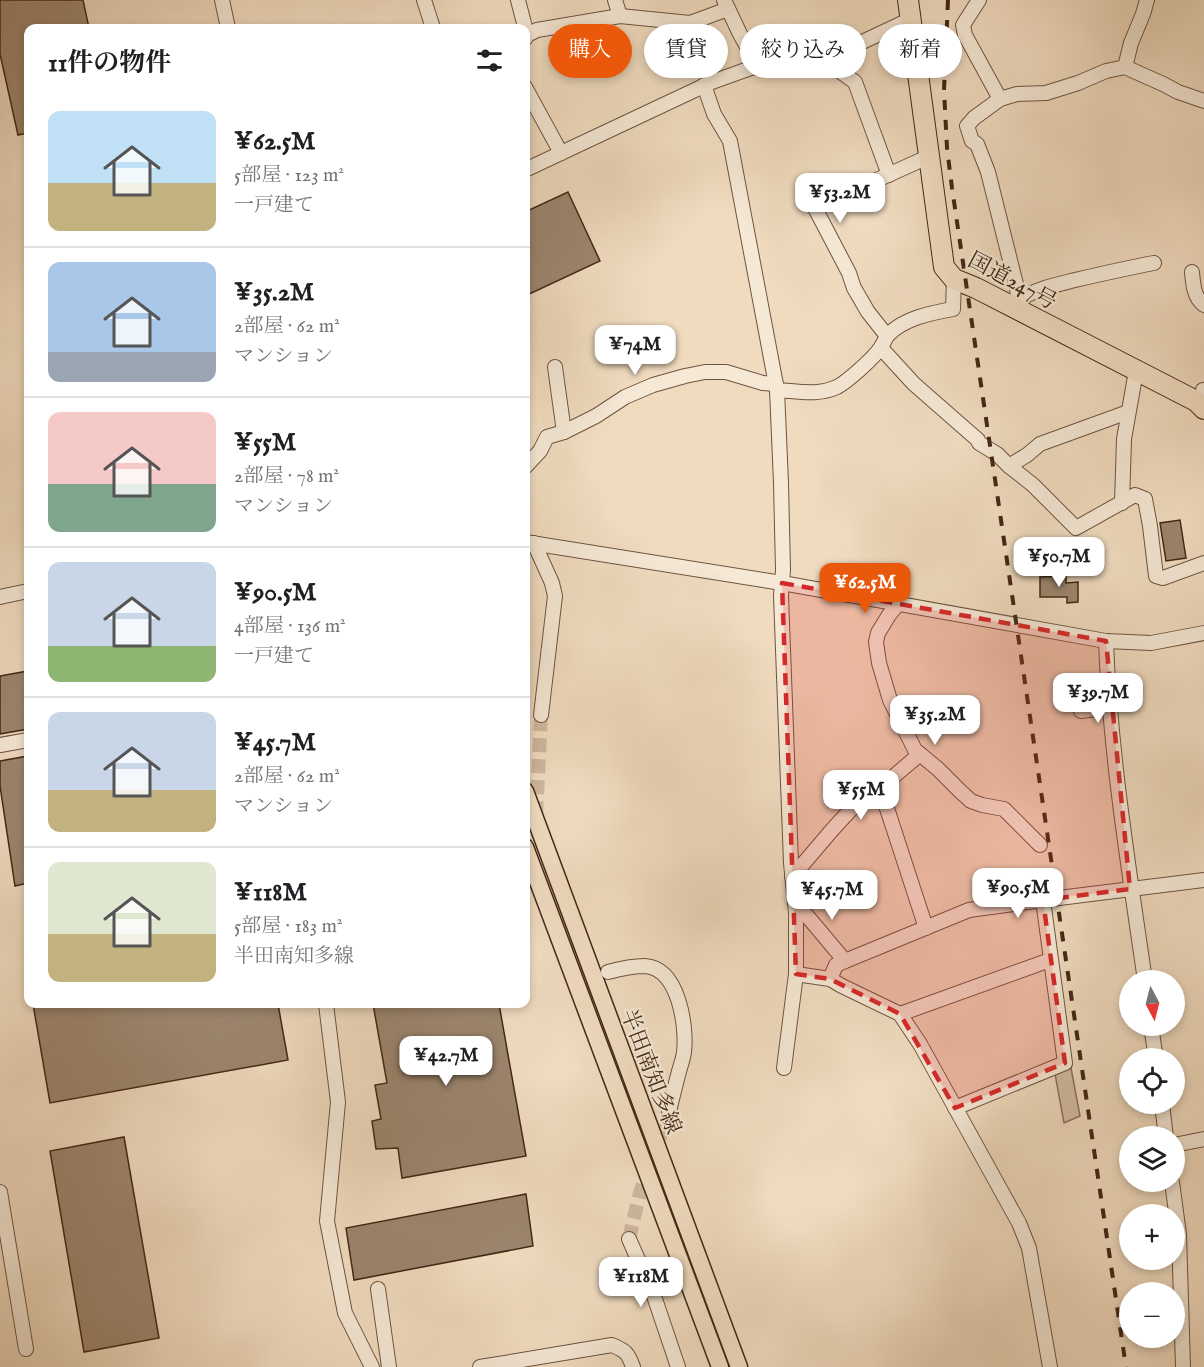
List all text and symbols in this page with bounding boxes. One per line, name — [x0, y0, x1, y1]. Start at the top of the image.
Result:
chip: 購入 — [548, 24, 632, 78]
chip: 賃貸 — [644, 24, 728, 78]
chip: 絞り込み — [740, 24, 866, 78]
chip: 新着 — [878, 24, 962, 78]
icon: filters — [473, 44, 506, 77]
text: 11件の物件 — [48, 47, 171, 80]
text: ¥62.5M — [234, 125, 316, 158]
icon: home — [96, 135, 168, 207]
text: 5部屋 · 123 m² — [234, 163, 344, 188]
pin: ¥53.2M — [791, 173, 889, 224]
text: ¥53.2M — [809, 180, 871, 205]
text: 一戸建て — [234, 193, 314, 218]
street label: 国道247号 — [963, 247, 1061, 317]
text: ¥35.2M — [234, 276, 314, 309]
icon: home — [96, 286, 168, 358]
text: 2部屋 · 62 m² — [234, 314, 340, 339]
pin: ¥74M — [599, 325, 671, 376]
text: ¥74M — [609, 332, 661, 357]
text: マンション — [234, 344, 333, 369]
text: ¥55M — [234, 426, 296, 459]
icon: home — [96, 436, 168, 508]
text: 2部屋 · 78 m² — [234, 464, 339, 489]
text: マンション — [234, 494, 333, 519]
pin: ¥50.7M — [1010, 537, 1108, 588]
text: ¥50.7M — [1028, 544, 1090, 569]
pin: ¥62.5M — [816, 563, 914, 614]
text: ¥62.5M — [834, 570, 896, 595]
text: ¥90.5M — [234, 576, 317, 609]
icon: home — [96, 586, 168, 658]
text: 4部屋 · 136 m² — [234, 614, 346, 639]
text: 一戸建て — [234, 644, 314, 669]
pin: ¥39.7M — [1049, 673, 1147, 724]
text: ¥39.7M — [1067, 680, 1129, 705]
pin: ¥35.2M — [886, 695, 984, 746]
text: ¥35.2M — [904, 702, 966, 727]
text: ¥45.7M — [234, 726, 316, 759]
icon: home — [96, 736, 168, 808]
text: 2部屋 · 62 m² — [234, 764, 340, 789]
pin: ¥55M — [825, 770, 897, 821]
text: ¥55M — [837, 777, 885, 802]
text: マンション — [234, 794, 333, 819]
pin: ¥90.5M — [969, 868, 1067, 919]
pin: ¥45.7M — [783, 870, 881, 921]
text: ¥90.5M — [986, 875, 1050, 900]
text: ¥118M — [234, 876, 307, 909]
text: ¥45.7M — [801, 877, 863, 902]
icon: home — [96, 886, 168, 958]
text: 5部屋 · 183 m² — [234, 914, 343, 939]
text: 半田南知多線 — [234, 944, 354, 969]
north arrow — [1119, 970, 1185, 1036]
map controls — [1119, 970, 1185, 1348]
street label: 半田南知多線 — [613, 1005, 687, 1138]
pin: ¥42.7M — [397, 1036, 495, 1087]
text: ¥42.7M — [413, 1043, 479, 1068]
button: locate — [1119, 1048, 1185, 1114]
button: layers — [1119, 1126, 1185, 1192]
button: + — [1119, 1204, 1185, 1270]
pin: ¥118M — [599, 1257, 683, 1308]
text: ¥118M — [613, 1264, 669, 1289]
button: − — [1119, 1282, 1185, 1348]

